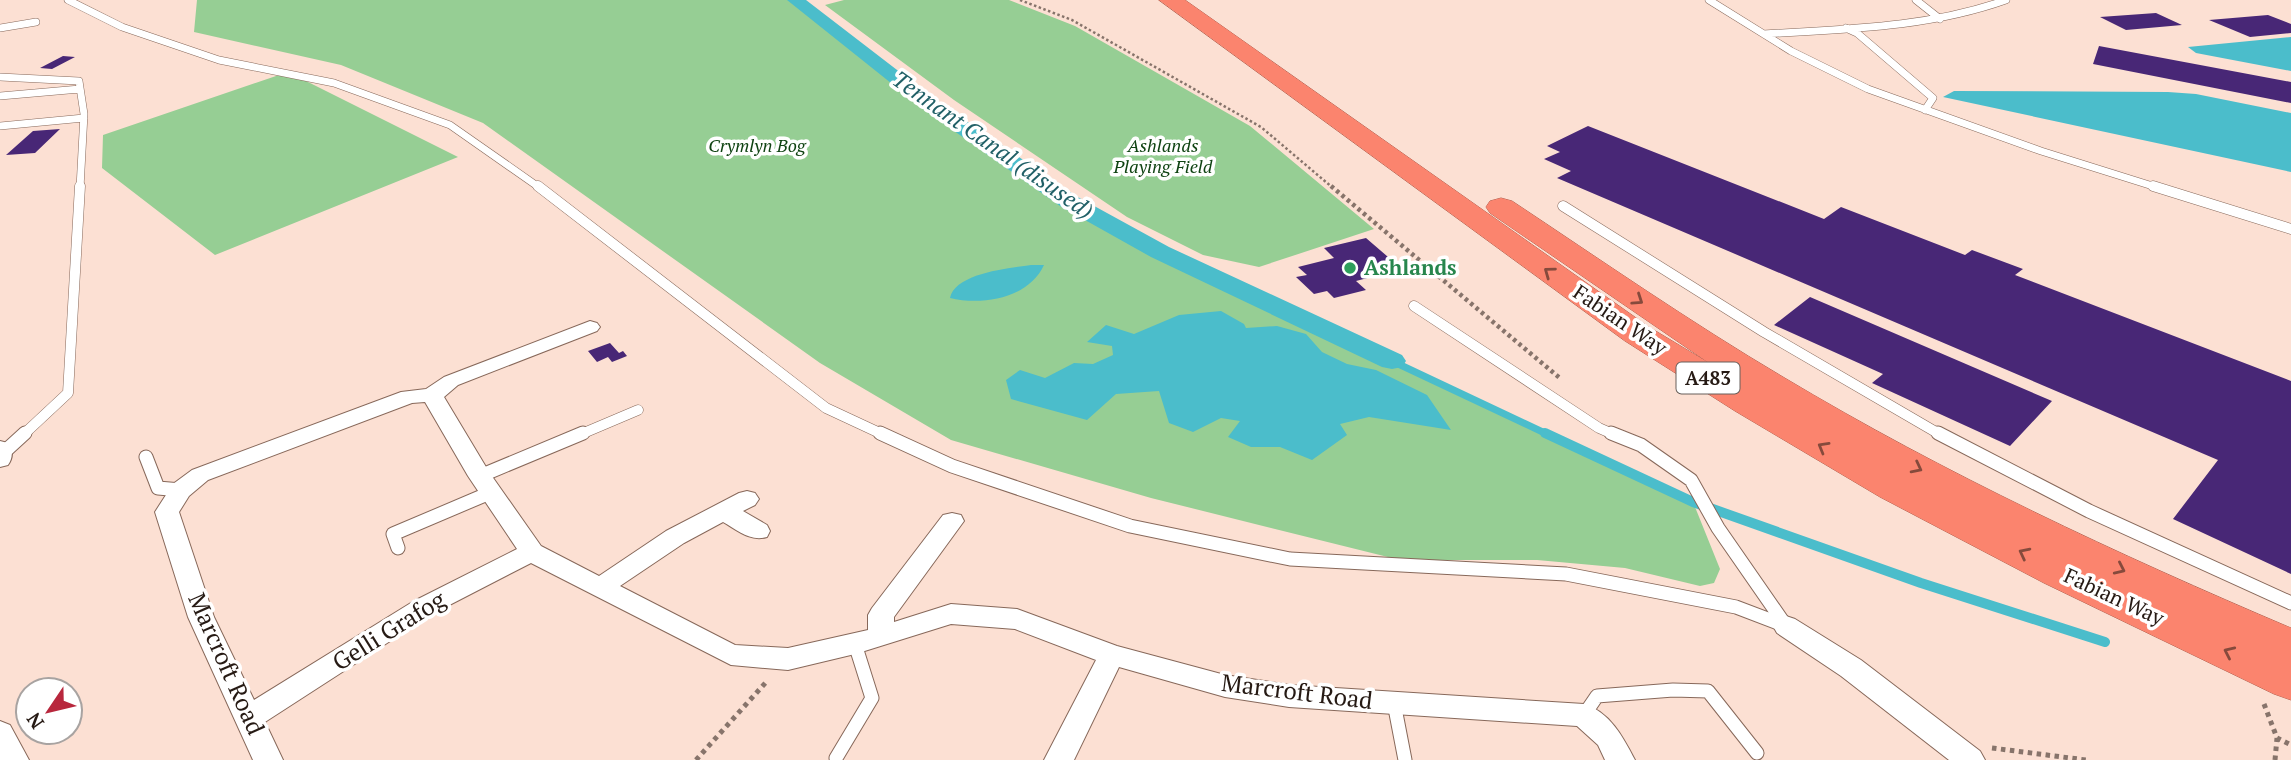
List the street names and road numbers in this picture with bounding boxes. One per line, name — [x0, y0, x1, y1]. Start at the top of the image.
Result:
street label: Fabian Way — [1568, 278, 1673, 361]
road number: A483 — [1676, 362, 1740, 394]
street label: Fabian Way — [2060, 561, 2169, 632]
street label: Gelli Grafog — [326, 583, 451, 678]
street label: Marcroft Road — [181, 588, 272, 740]
street label: Marcroft Road — [1220, 666, 1375, 716]

